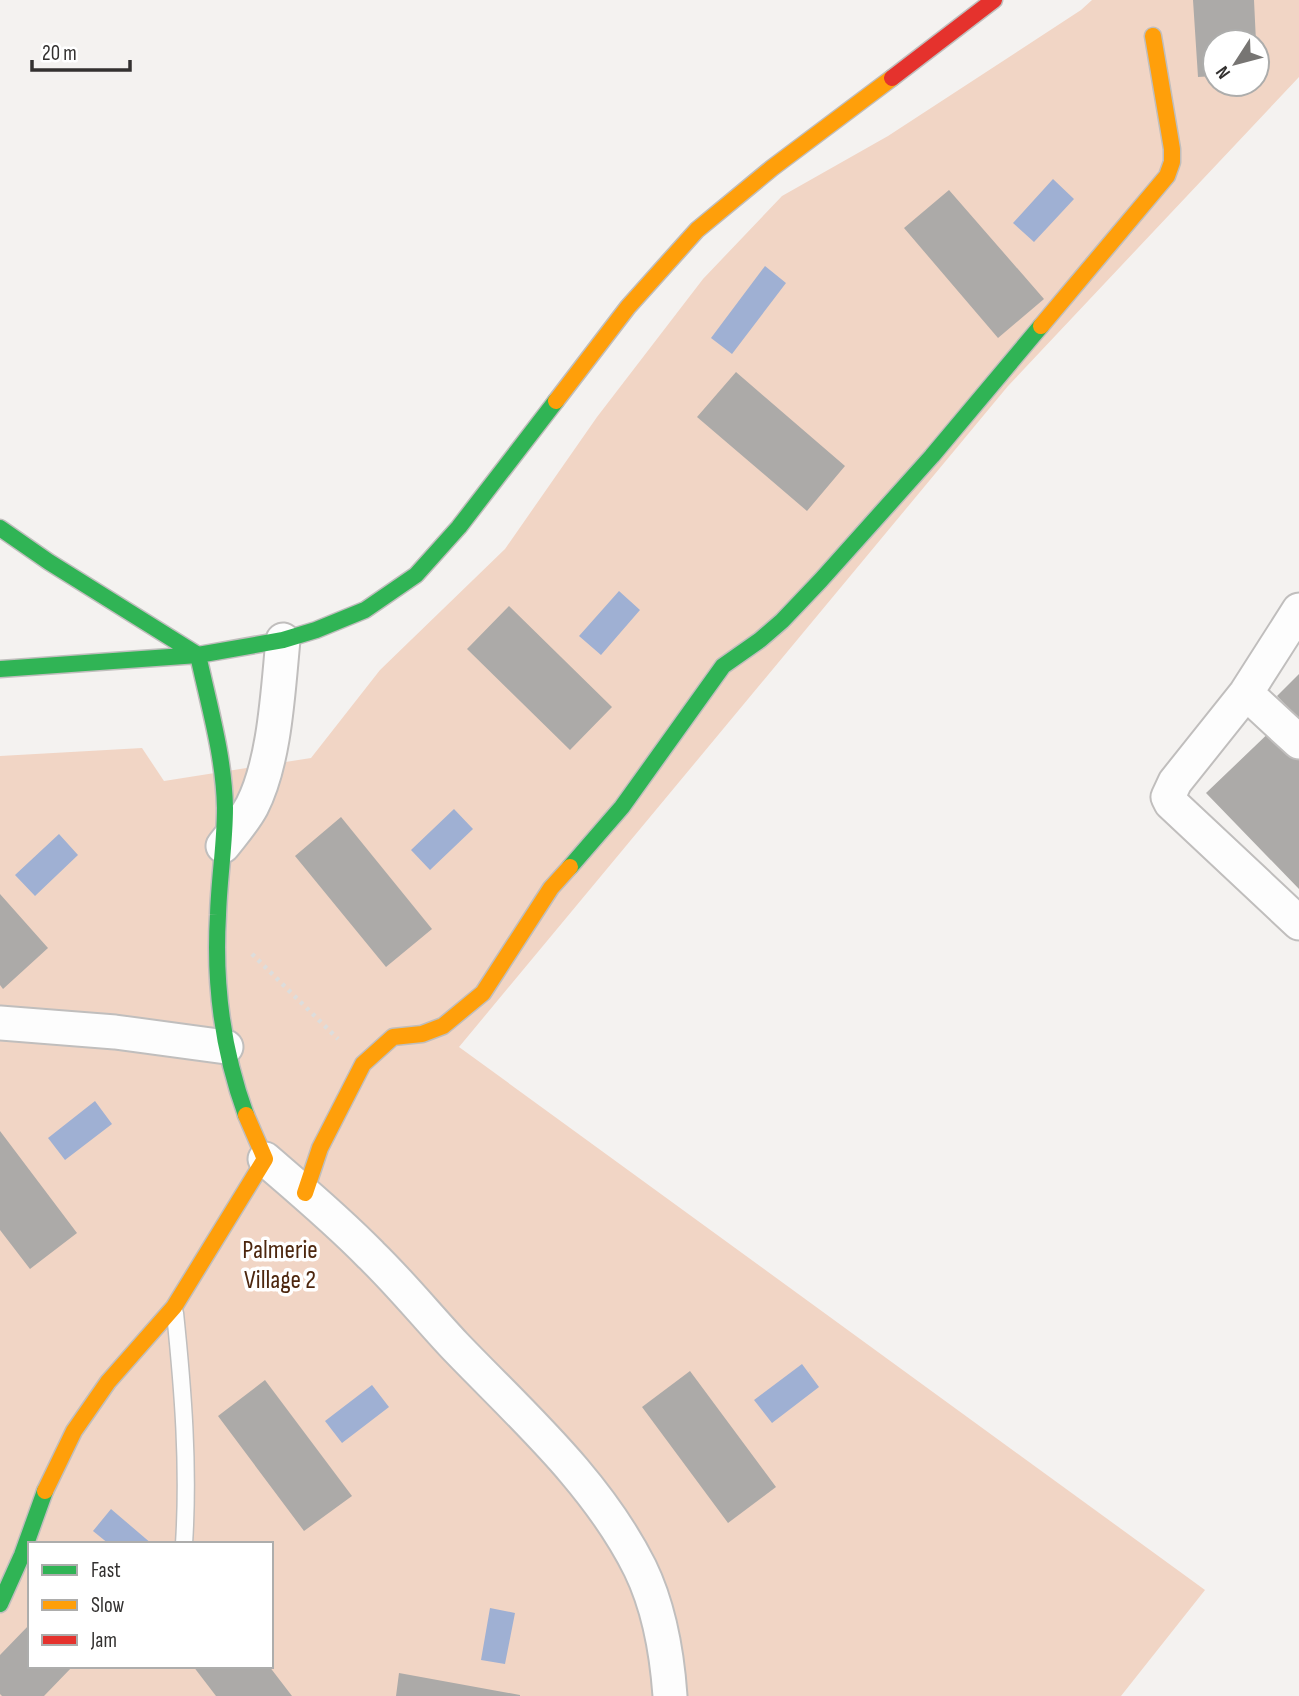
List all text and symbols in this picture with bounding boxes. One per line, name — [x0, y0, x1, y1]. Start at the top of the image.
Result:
scale bar — [32, 28, 130, 72]
north arrow — [1201, 28, 1271, 98]
text: 20 m — [42, 41, 77, 66]
text: N — [1211, 61, 1236, 83]
park label: Palmerie Village 2 — [242, 1235, 318, 1296]
legend — [28, 1542, 273, 1668]
text: Fast — [91, 1558, 121, 1583]
text: Slow — [91, 1593, 125, 1618]
text: Jam — [90, 1628, 117, 1653]

